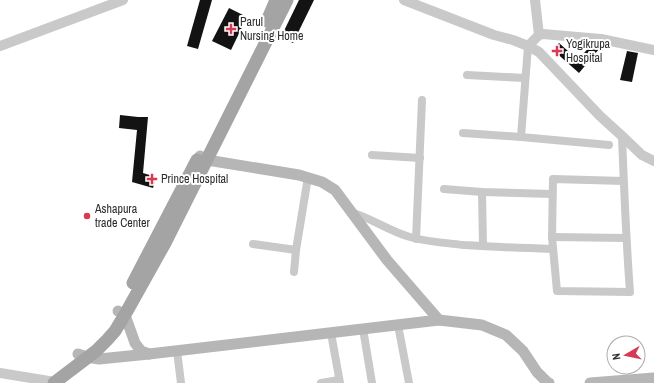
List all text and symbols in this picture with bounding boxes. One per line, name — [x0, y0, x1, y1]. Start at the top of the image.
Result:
place label: Parul Nursing Home — [240, 14, 303, 44]
marker: Parul Nursing Home — [225, 23, 237, 35]
place label: Yogikrupa Hospital — [566, 36, 611, 66]
marker: Yogikrupa Hospital — [551, 45, 563, 57]
place label: Prince Hospital — [161, 171, 228, 187]
marker: Prince Hospital — [146, 173, 158, 185]
place label: Ashapura trade Center — [94, 201, 150, 231]
marker: Ashapura trade Center — [82, 211, 92, 221]
north arrow — [606, 335, 646, 375]
text: N — [609, 352, 624, 361]

